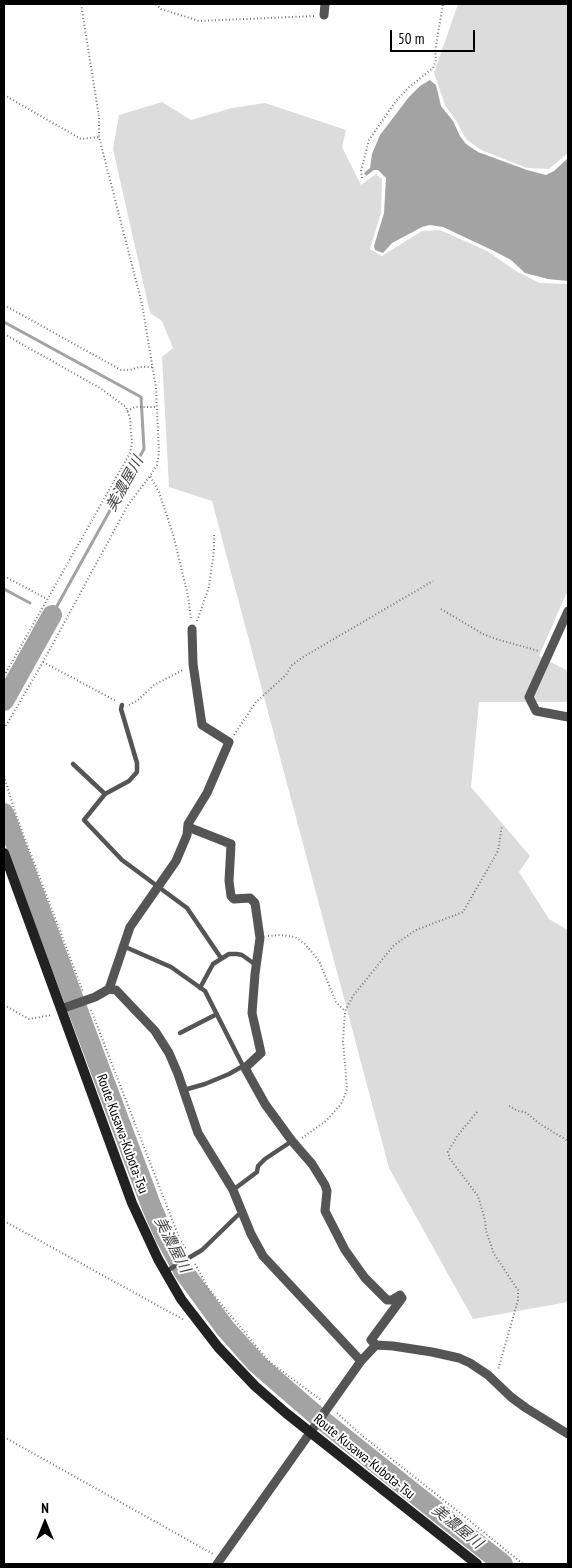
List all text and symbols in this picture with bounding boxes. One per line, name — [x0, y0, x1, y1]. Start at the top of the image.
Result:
scale bar — [392, 20, 477, 52]
text: 50 m — [398, 29, 424, 48]
water label: 美濃屋川 — [103, 453, 147, 515]
street label: Route Kusawa-Kubota-Tsu — [93, 1072, 151, 1196]
water label: 美濃屋川 — [150, 1214, 194, 1276]
street label: Route Kusawa-Kubota-Tsu — [310, 1411, 418, 1503]
north arrow — [20, 1498, 70, 1548]
text: N — [41, 1499, 49, 1517]
water label: 美濃屋川 — [428, 1501, 486, 1553]

